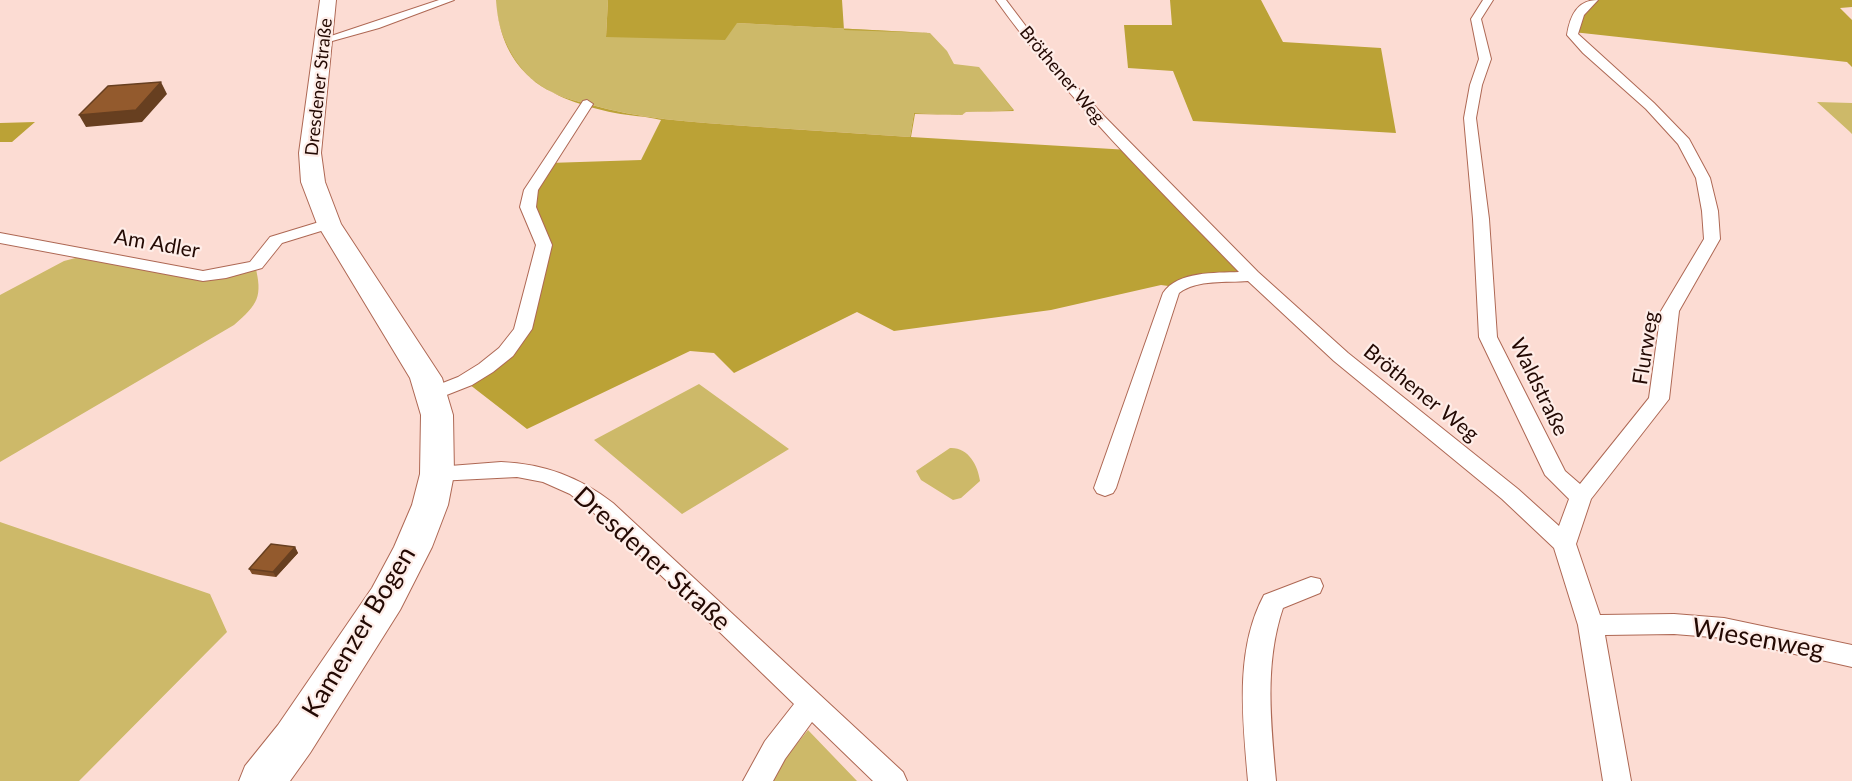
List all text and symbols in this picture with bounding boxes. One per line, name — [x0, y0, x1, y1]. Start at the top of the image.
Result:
street label: Dresdener Straße — [301, 17, 337, 157]
street label: Bröthener Weg — [1015, 22, 1109, 128]
street label: Am Adler — [112, 224, 202, 264]
street label: Flurweg — [1628, 309, 1664, 387]
street label: Waldstraße — [1505, 334, 1573, 440]
street label: Bröthener Weg — [1358, 339, 1484, 447]
street label: Dresdener Straße — [567, 481, 737, 637]
street label: Kamenzer Bogen — [296, 541, 422, 723]
street label: Wiesenweg — [1689, 612, 1827, 666]

